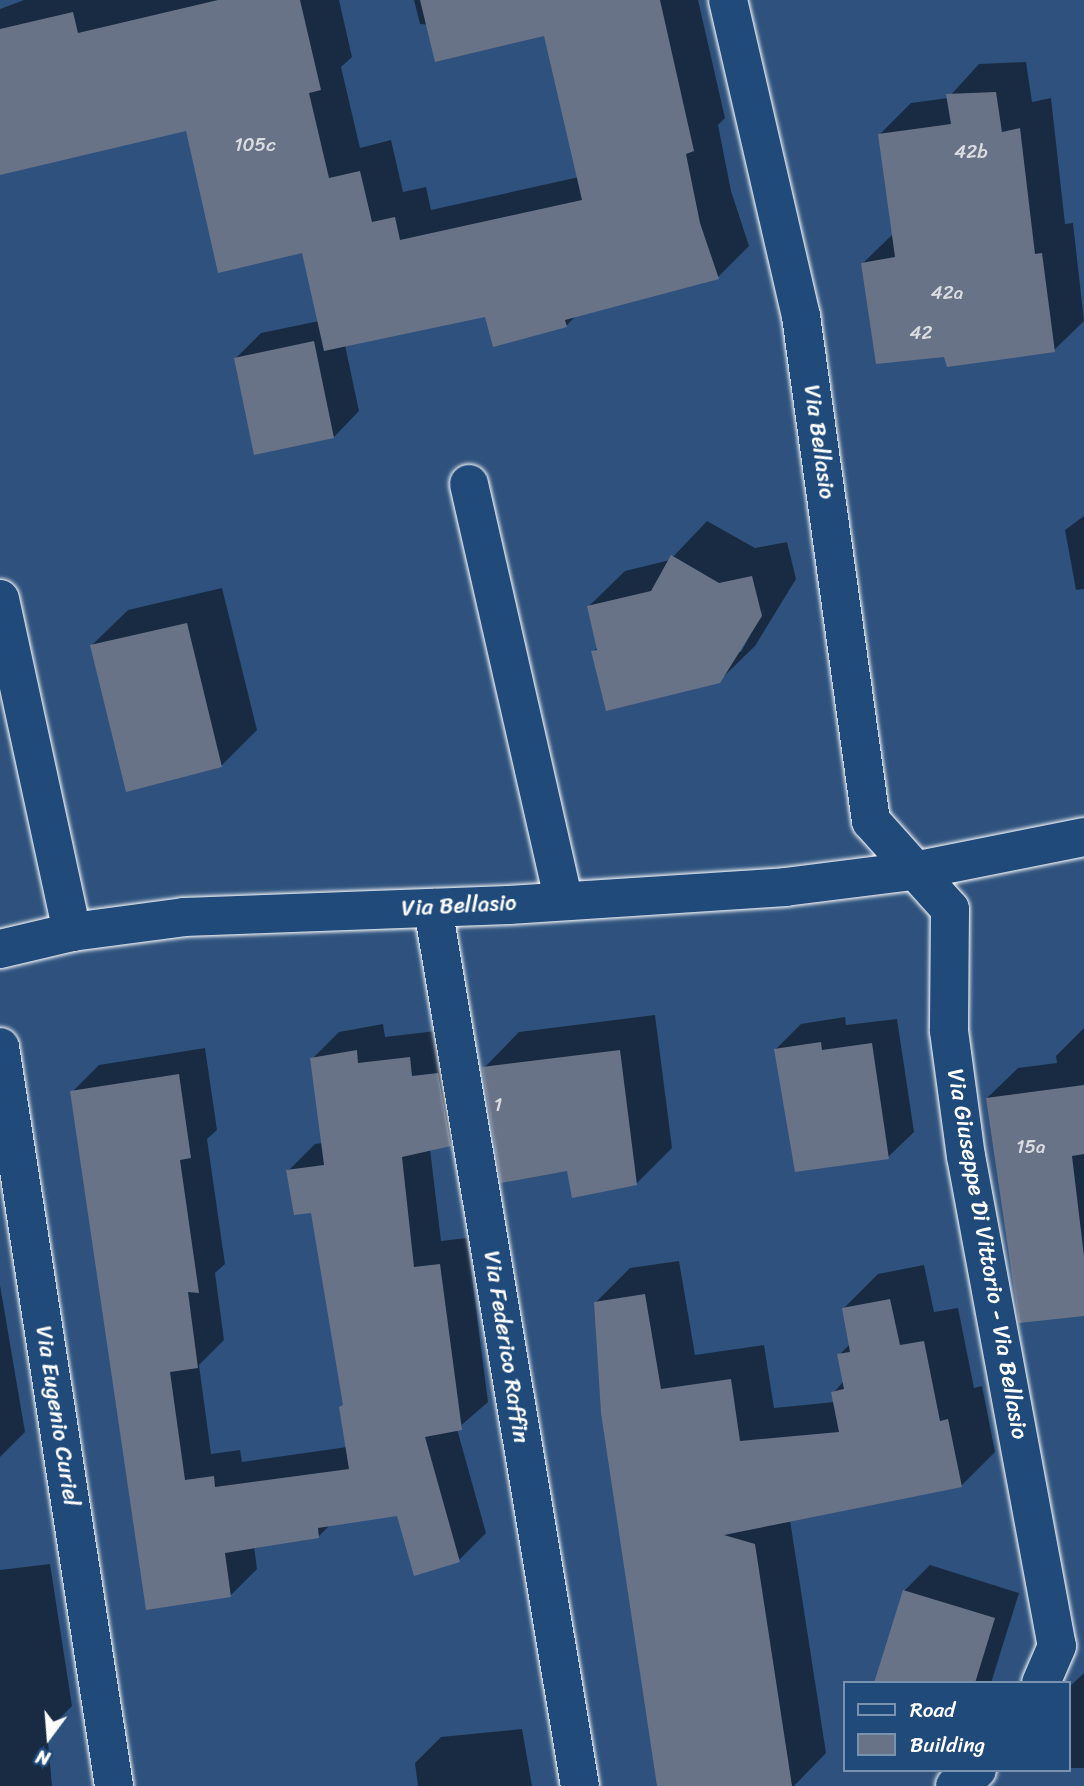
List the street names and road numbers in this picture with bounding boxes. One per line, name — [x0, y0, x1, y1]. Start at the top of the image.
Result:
street label: Via Bellasio — [797, 383, 841, 501]
street label: Via Bellasio — [400, 889, 518, 923]
street label: Via Giuseppe Di Vittorio - Via Bellasio — [941, 1066, 1033, 1442]
street label: Via Federico Raffin — [477, 1248, 535, 1446]
street label: Via Eugenio Curiel — [29, 1324, 85, 1508]

